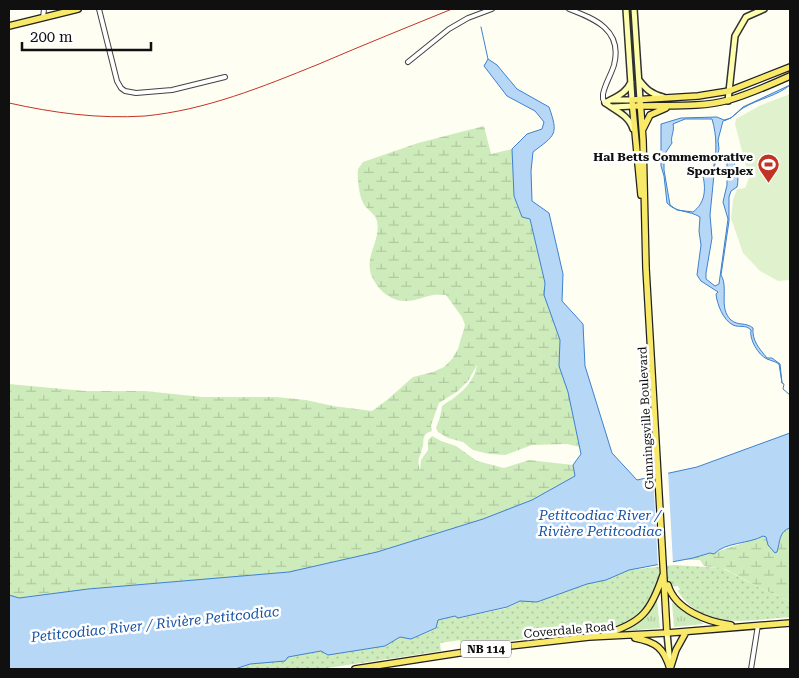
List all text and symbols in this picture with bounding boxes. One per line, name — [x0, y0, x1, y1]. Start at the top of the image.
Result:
scale bar — [22, 20, 151, 52]
text: 200 m — [30, 28, 73, 46]
place label: Hal Betts Commemorative Sportsplex — [593, 150, 753, 178]
sports icon: Hal Betts Commemorative Sportsplex — [757, 152, 781, 183]
street label: Gunningsville Boulevard — [635, 346, 657, 490]
water label: Petitcodiac River / Rivière Petitcodiac — [537, 507, 663, 539]
water label: Petitcodiac River / Rivière Petitcodiac — [29, 603, 281, 645]
street label: Coverdale Road — [523, 619, 615, 641]
road number: NB 114 — [461, 641, 511, 658]

